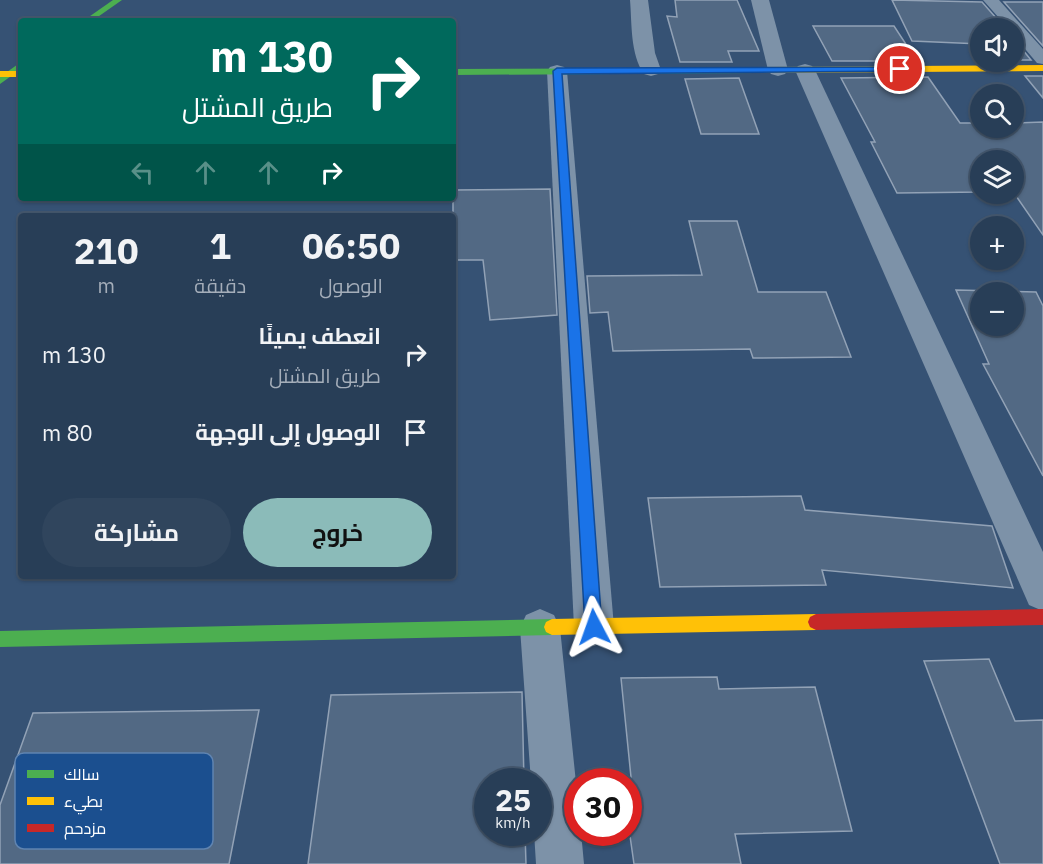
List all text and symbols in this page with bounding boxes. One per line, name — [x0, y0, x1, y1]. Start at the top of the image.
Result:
map controls — [970, 18, 1024, 336]
button: sound — [970, 18, 1024, 72]
text: 130 m — [210, 29, 333, 84]
icon: right — [354, 42, 432, 120]
pin — [874, 43, 925, 94]
icon: arrive — [883, 52, 916, 85]
button: search — [970, 84, 1024, 138]
text: طريق المشتل — [182, 89, 333, 124]
button: layers — [970, 150, 1024, 204]
icon: left — [126, 156, 159, 189]
icon: ahead — [189, 156, 222, 189]
icon: ahead — [252, 156, 285, 189]
icon: right — [315, 156, 348, 189]
button: + — [970, 216, 1024, 270]
text: 1 — [209, 222, 231, 269]
text: 06:50 — [302, 222, 400, 269]
text: 210 — [74, 227, 139, 274]
text: m — [97, 272, 115, 299]
text: دقيقة — [194, 272, 246, 299]
text: الوصول — [319, 272, 383, 299]
button: − — [970, 282, 1024, 336]
text: انعطف يمينًا — [259, 321, 381, 350]
icon: right — [399, 338, 432, 371]
text: 130 m — [42, 340, 106, 369]
text: طريق المشتل — [269, 362, 381, 389]
icon: arrive — [399, 416, 432, 449]
text: الوصول إلى الوجهة — [195, 417, 381, 446]
text: 80 m — [42, 418, 93, 447]
button: مشاركة — [42, 498, 231, 567]
button: خروج — [243, 498, 432, 567]
position arrow — [562, 595, 626, 659]
legend — [15, 753, 213, 849]
text: سالك — [64, 764, 99, 784]
speed limit sign: 30 — [564, 768, 642, 846]
text: 25 — [495, 780, 531, 819]
text: بطيء — [64, 791, 103, 815]
text: km/h — [495, 813, 531, 832]
text: مزدحم — [64, 818, 106, 840]

